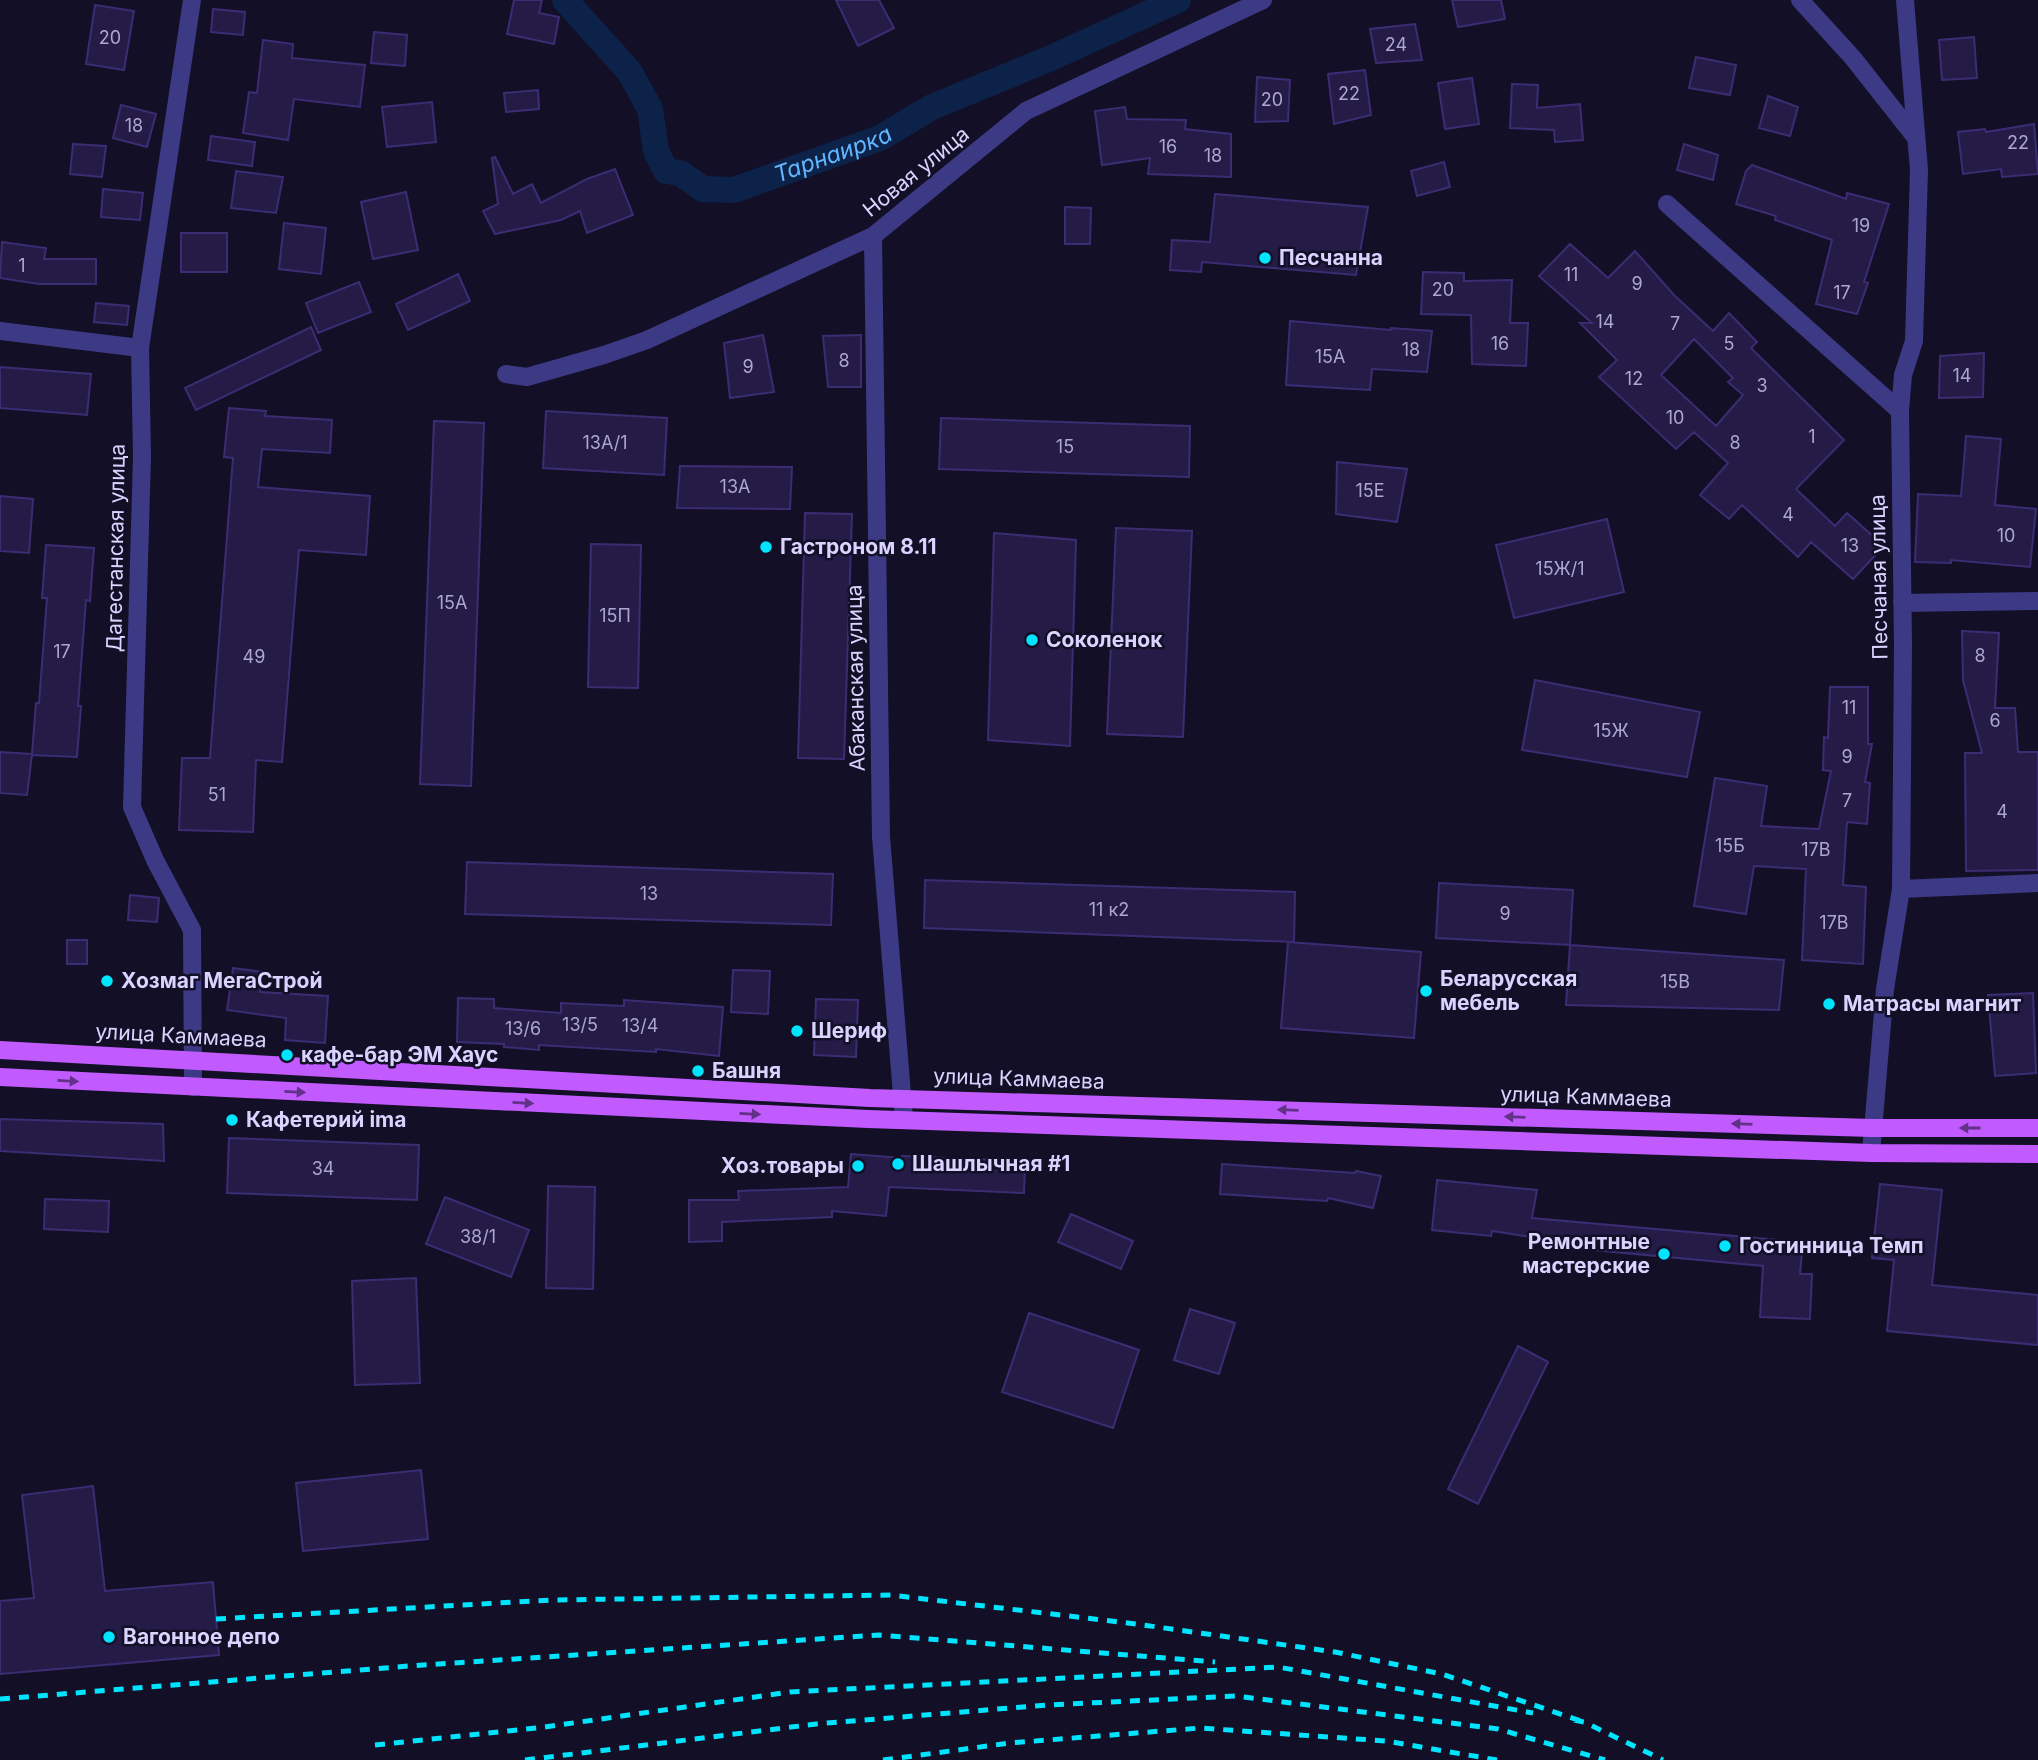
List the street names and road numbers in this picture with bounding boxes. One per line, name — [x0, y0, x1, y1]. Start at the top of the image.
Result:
street label: Новая улица — [858, 121, 974, 222]
street label: Дагестанская улица — [101, 444, 130, 652]
street label: Песчаная улица — [1865, 494, 1892, 660]
street label: Абаканская улица — [841, 584, 870, 772]
street label: улица Каммаева — [95, 1019, 267, 1052]
street label: улица Каммаева — [933, 1063, 1105, 1094]
street label: улица Каммаева — [1500, 1081, 1672, 1112]

